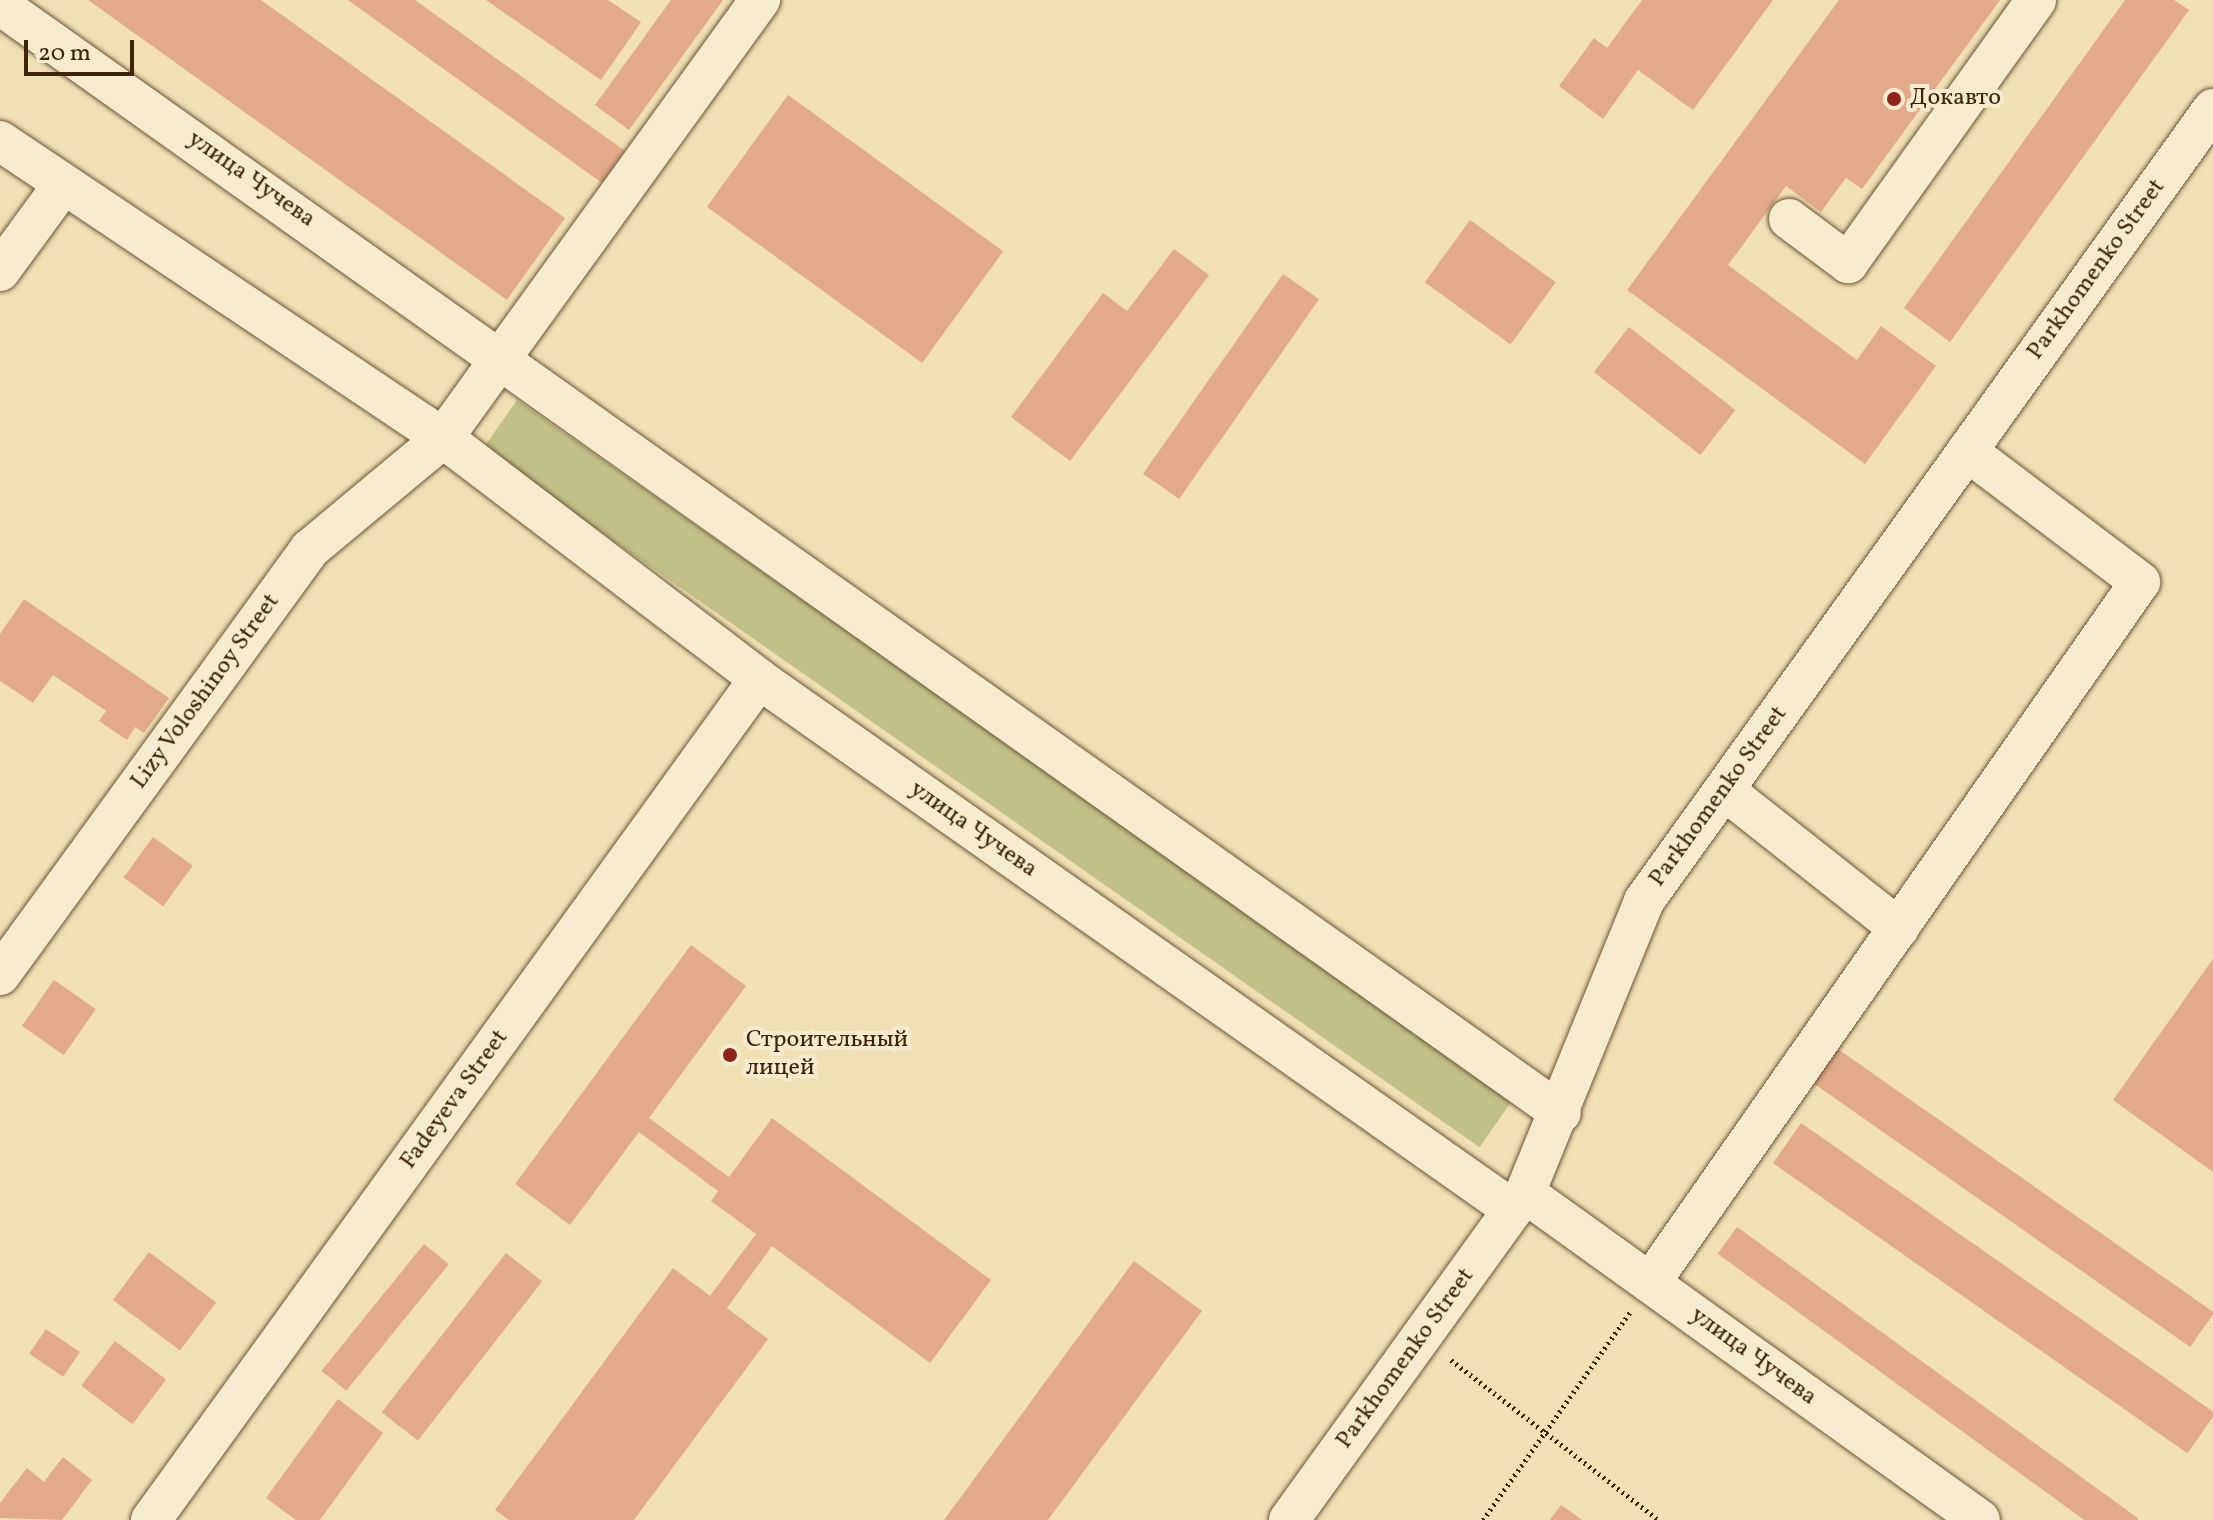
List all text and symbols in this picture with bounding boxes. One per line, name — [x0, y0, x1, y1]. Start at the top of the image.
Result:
scale bar — [28, 24, 138, 74]
text: 20 m — [38, 37, 91, 71]
place label: Докавто — [1910, 85, 2001, 113]
marker: Докавто — [1885, 90, 1903, 108]
street label: улица Чучева — [182, 125, 320, 235]
street label: Parkhomenko Street — [2022, 174, 2172, 366]
street label: Lizy Voloshinoy Street — [125, 588, 287, 796]
street label: Parkhomenko Street — [1644, 701, 1794, 893]
street label: улица Чучева — [904, 775, 1042, 885]
street label: Fadeyeva Street — [395, 1025, 515, 1175]
place label: Строительный лицей — [746, 1027, 908, 1083]
marker: Строительный лицей — [721, 1046, 739, 1064]
street label: Parkhomenko Street — [1331, 1263, 1481, 1455]
street label: улица Чучева — [1684, 1301, 1822, 1413]

